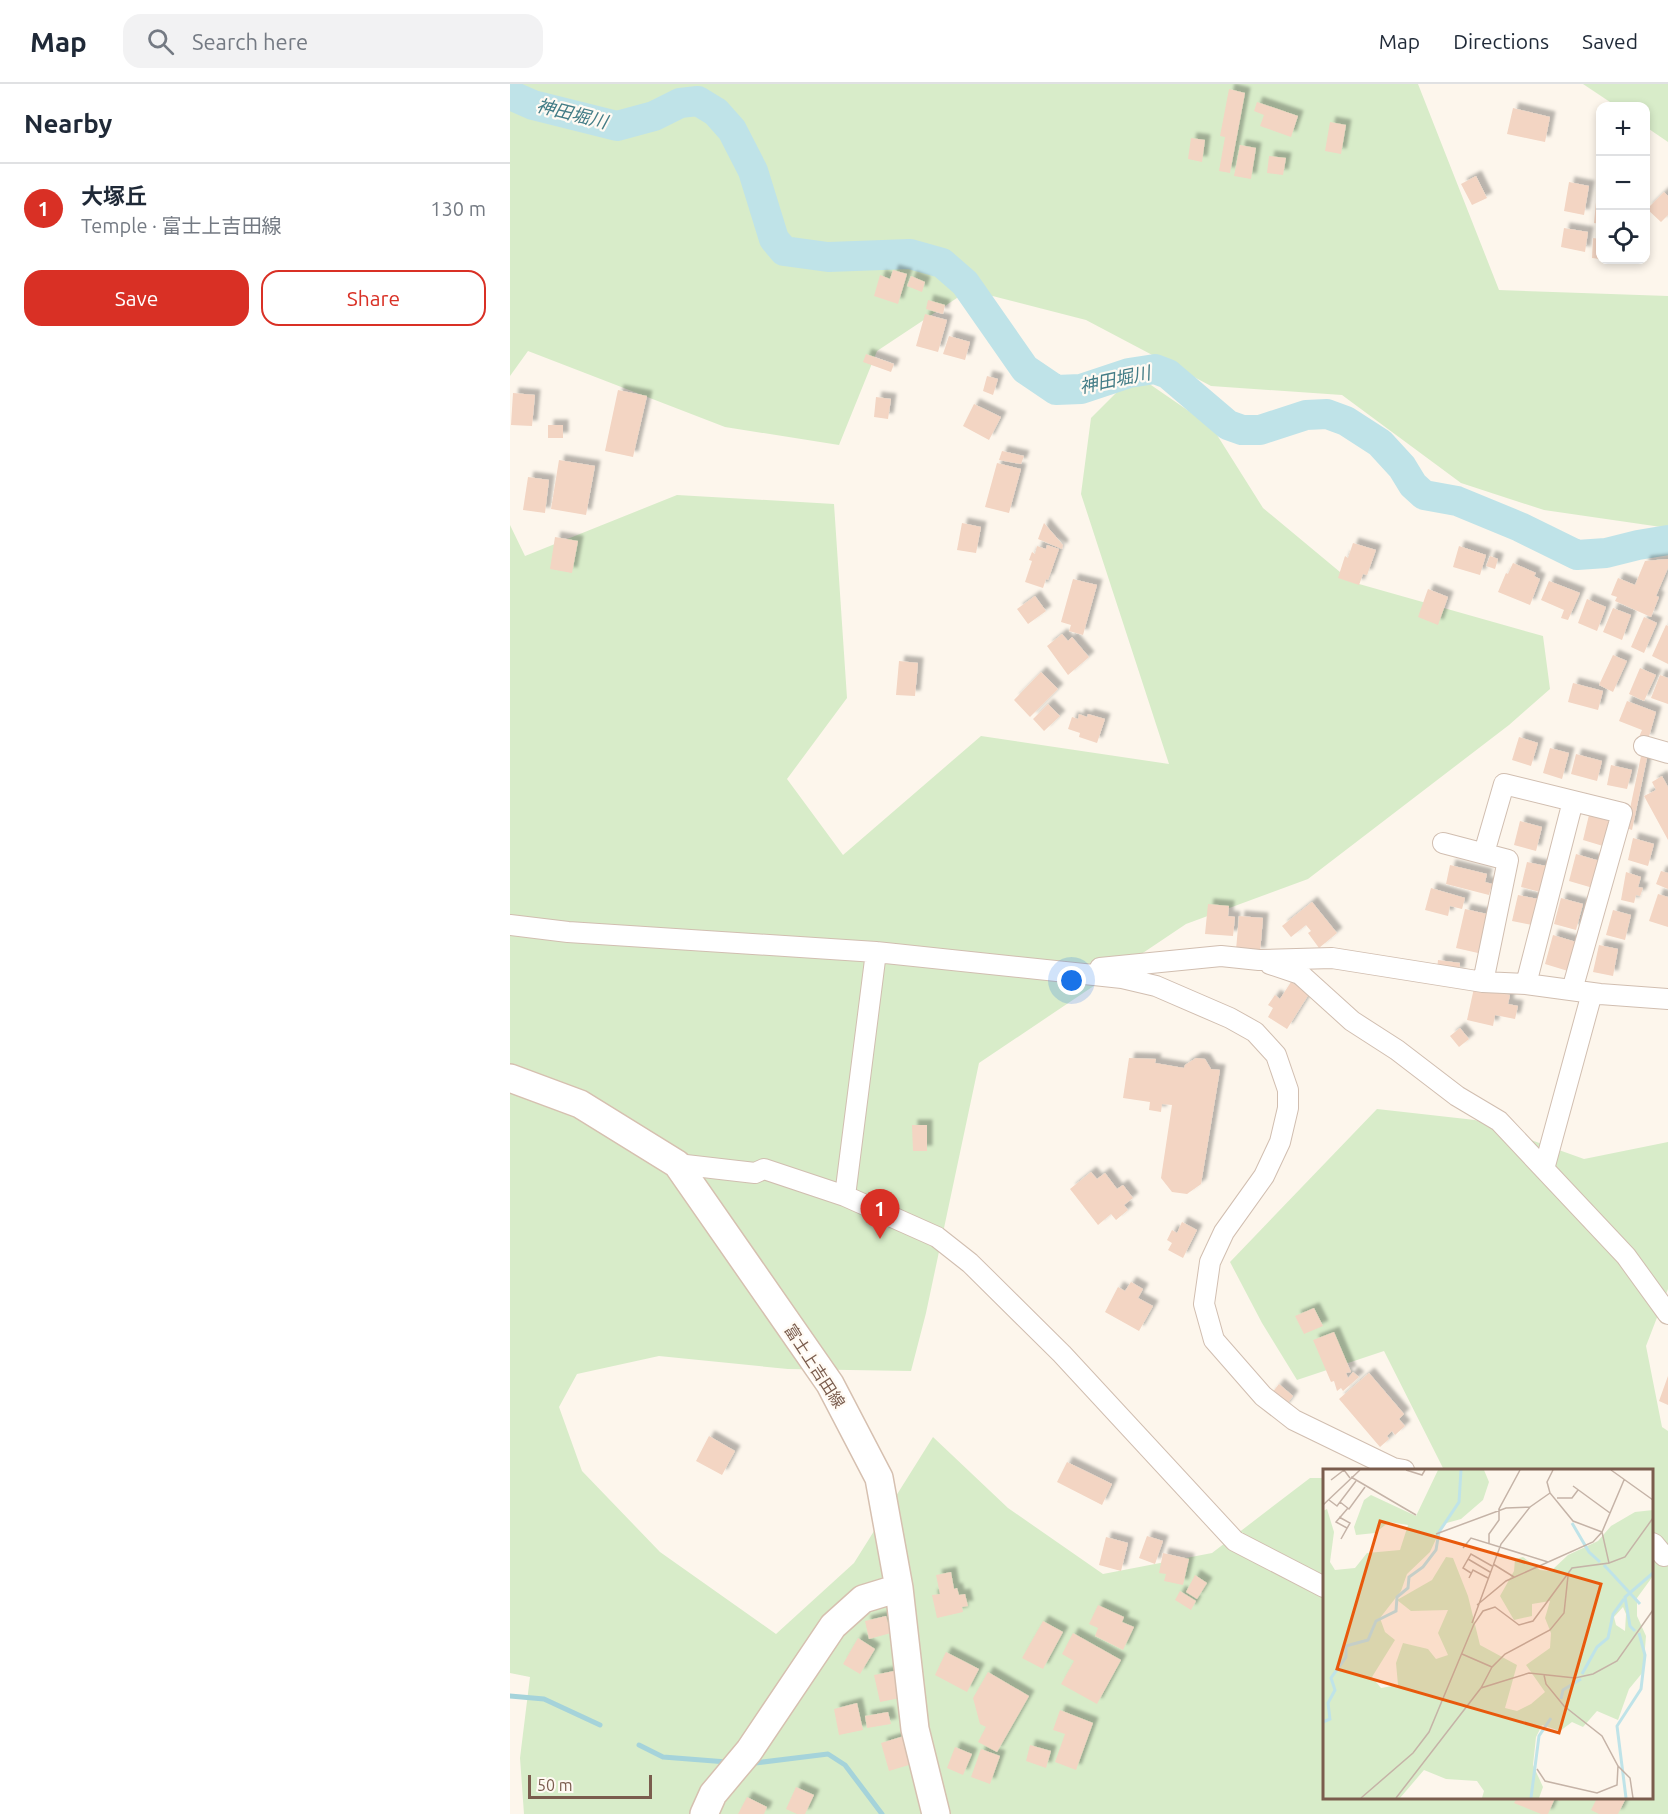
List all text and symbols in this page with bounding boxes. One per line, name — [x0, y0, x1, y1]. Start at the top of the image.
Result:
search box — [123, 14, 543, 68]
icon: search — [144, 25, 177, 58]
text: Map — [30, 26, 87, 57]
text: Search here — [192, 29, 308, 54]
text: Map — [1379, 29, 1420, 53]
text: Directions — [1453, 29, 1549, 53]
text: Saved — [1582, 29, 1638, 53]
water label: 神田堀川 — [535, 95, 612, 132]
map controls — [1596, 102, 1650, 264]
button: + — [1596, 102, 1650, 156]
text: Nearby — [24, 109, 112, 138]
button: − — [1596, 156, 1650, 210]
text: 大塚丘 — [81, 183, 147, 208]
text: 1 — [38, 197, 49, 220]
text: 130 m — [430, 197, 486, 220]
button: locate — [1596, 210, 1650, 264]
text: Temple · 富士上吉田線 — [81, 214, 282, 237]
button: Save — [24, 270, 249, 326]
button: Share — [261, 270, 486, 326]
water label: 神田堀川 — [1077, 361, 1154, 396]
your location — [1057, 966, 1086, 995]
pin: 1 — [860, 1190, 899, 1239]
street label: 富士上吉田線 — [781, 1321, 849, 1411]
inset map — [1323, 1469, 1653, 1799]
scale bar — [528, 1772, 652, 1800]
text: 50 m — [537, 1776, 573, 1794]

